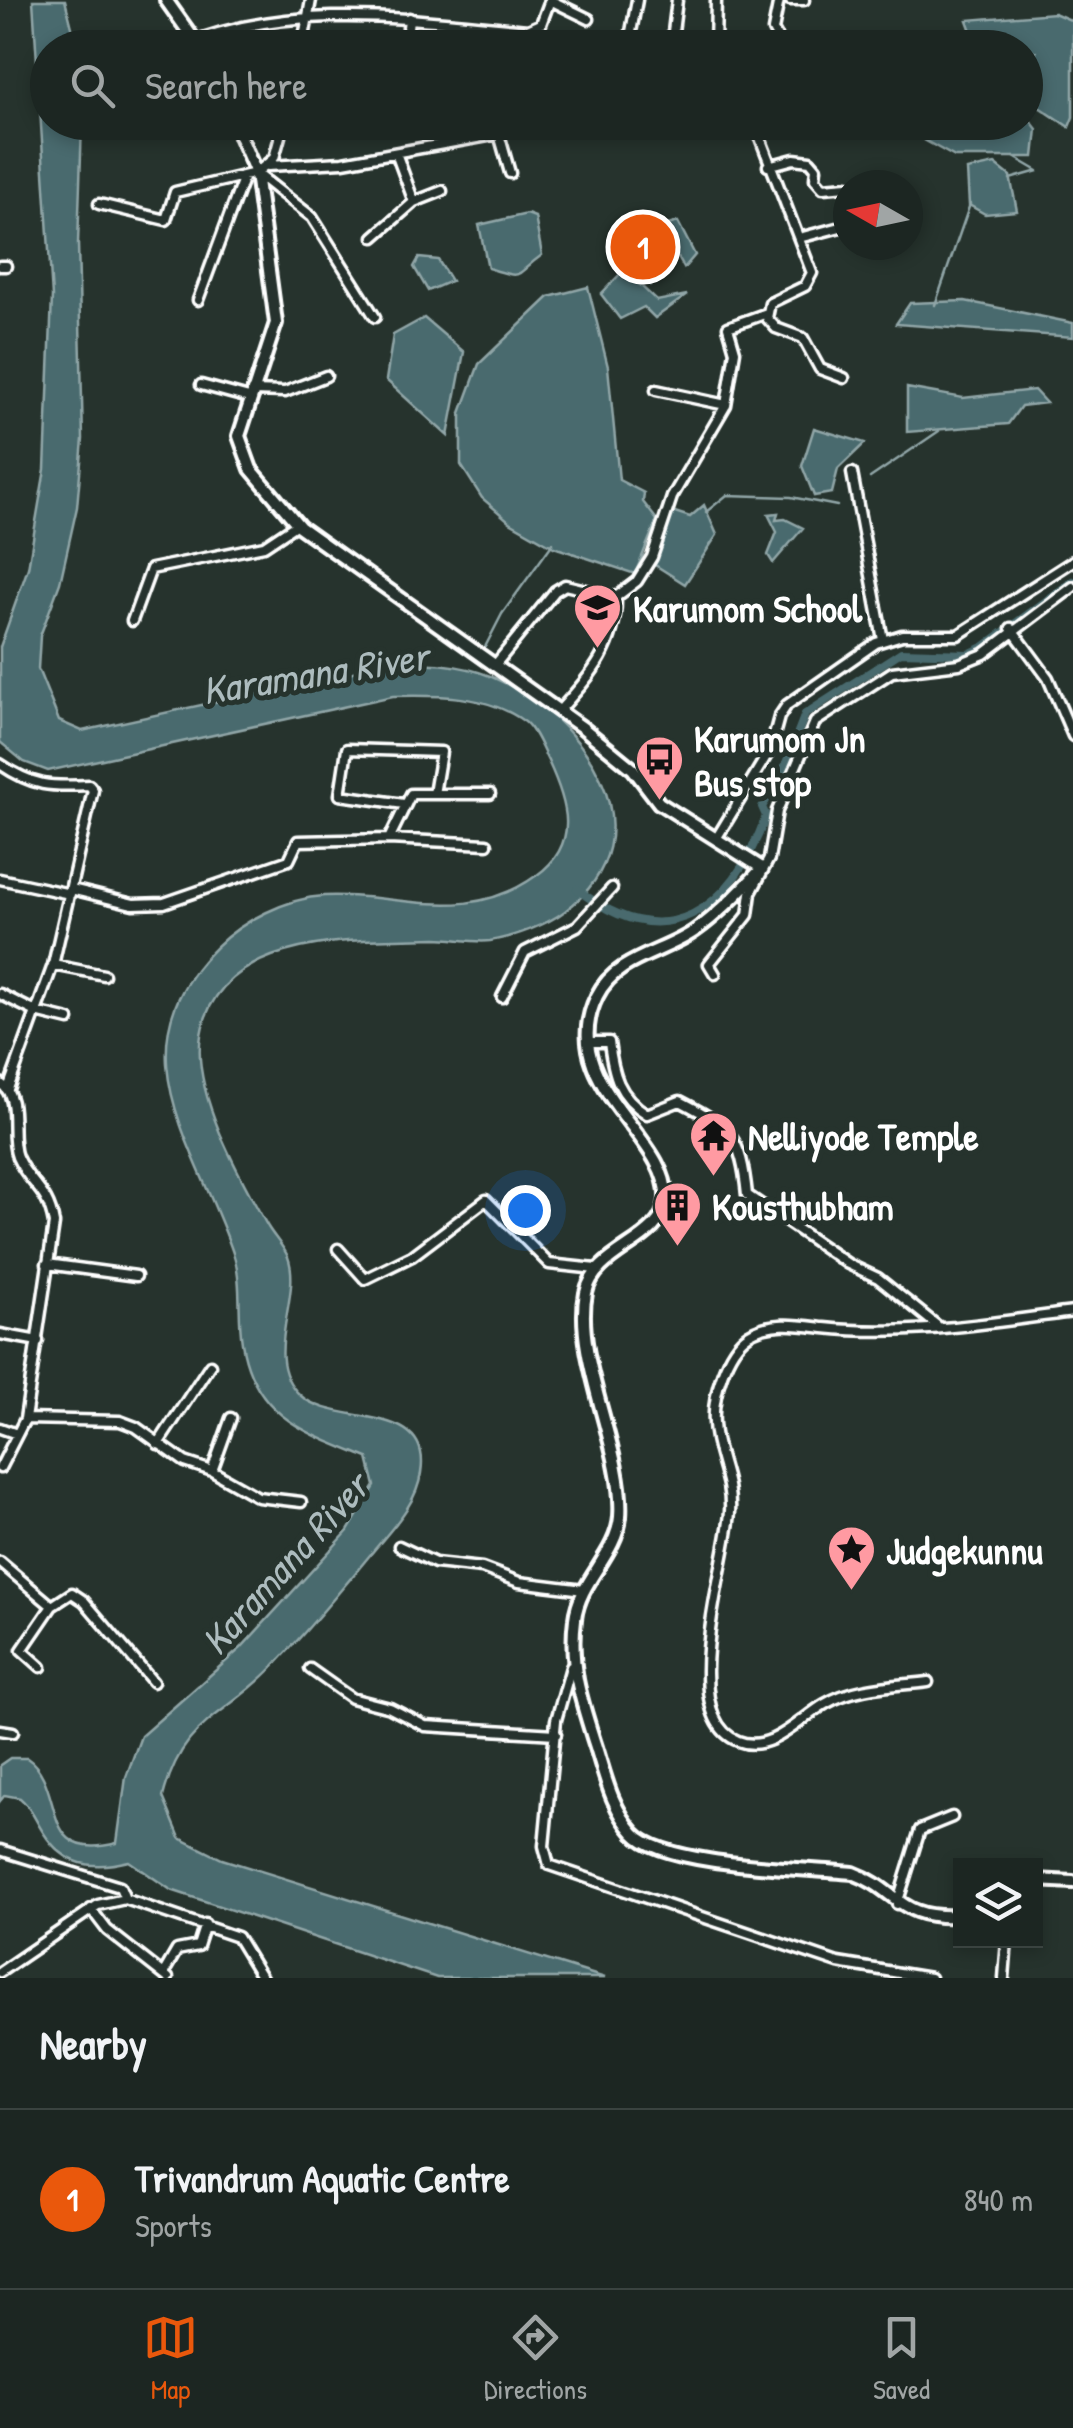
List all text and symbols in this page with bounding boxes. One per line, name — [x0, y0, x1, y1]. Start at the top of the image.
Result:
search box — [30, 30, 1043, 140]
icon: search — [65, 58, 120, 113]
text: Search here — [145, 59, 307, 111]
north arrow — [833, 170, 923, 260]
pin: 1 — [610, 210, 676, 284]
school or university icon: Karumom School — [572, 582, 624, 650]
place label: Karumom School — [633, 582, 863, 634]
water label: Karamana River — [198, 627, 436, 716]
place label: Karumom Jn Bus stop — [694, 712, 866, 809]
bus stop icon: Karumom Jn Bus stop — [633, 734, 685, 802]
temple icon: Nelliyode Temple — [687, 1110, 739, 1178]
place label: Nelliyode Temple — [748, 1110, 979, 1163]
building icon: Kousthubham — [651, 1180, 703, 1248]
place label: Kousthubham — [712, 1180, 894, 1232]
your location — [500, 1185, 551, 1236]
water label: Karamana River — [188, 1457, 383, 1666]
place icon: Judgekunnu — [825, 1524, 877, 1592]
place label: Judgekunnu — [886, 1524, 1043, 1577]
map controls — [953, 1858, 1043, 1948]
button: layers — [953, 1858, 1043, 1948]
text: Nearby — [40, 2015, 147, 2072]
text: Trivandrum Aquatic Centre — [135, 2152, 510, 2204]
text: 1 — [67, 2178, 78, 2221]
text: 840 m — [964, 2178, 1033, 2221]
text: Sports — [135, 2204, 212, 2247]
tab: Map — [143, 2310, 198, 2408]
tab: Directions — [484, 2310, 587, 2408]
tab: Saved — [873, 2310, 930, 2408]

